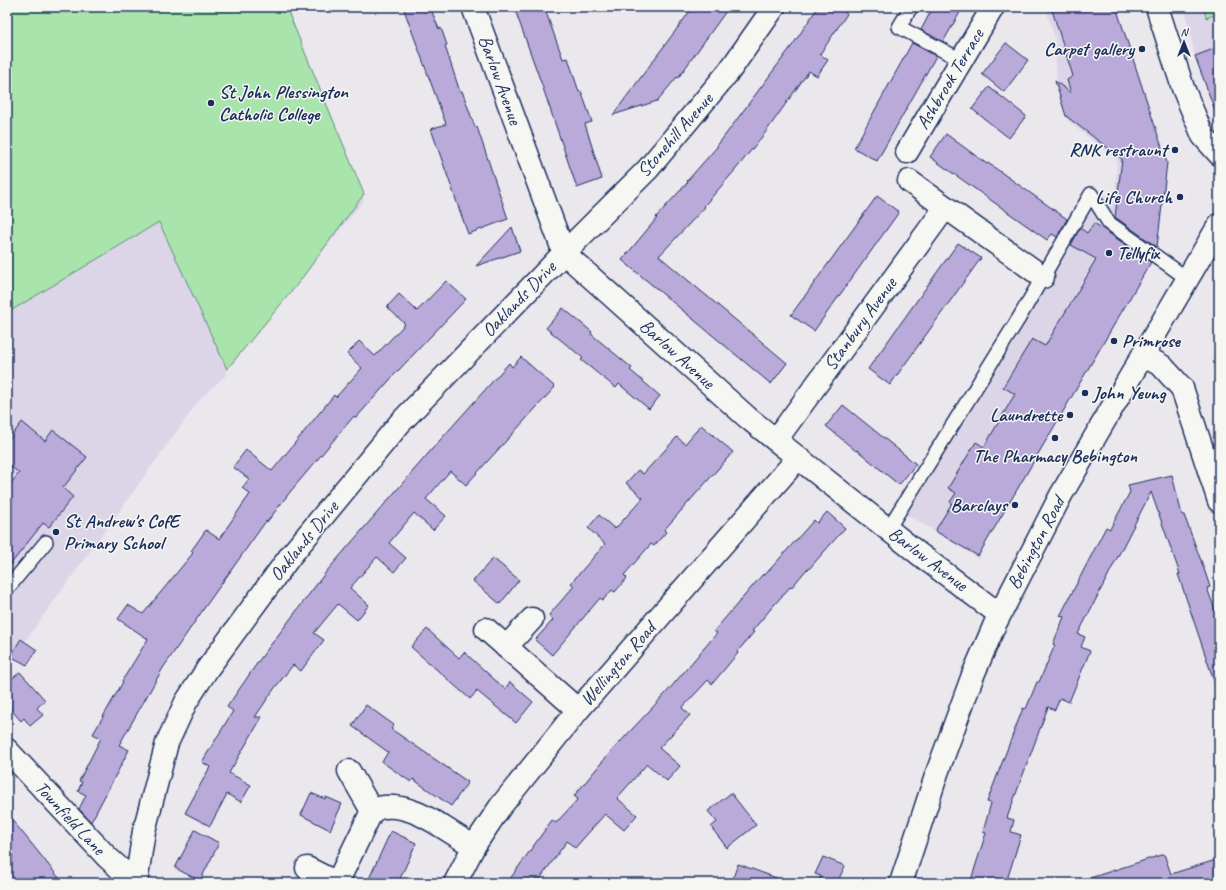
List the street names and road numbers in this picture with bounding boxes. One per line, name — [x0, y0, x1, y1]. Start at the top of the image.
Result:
street label: Ashbrook Terrace — [911, 23, 990, 134]
street label: Barlow Avenue — [473, 32, 528, 130]
street label: Stonehill Avenue — [632, 86, 719, 182]
street label: Oaklands Drive — [477, 255, 562, 342]
street label: Stanbury Avenue — [818, 271, 903, 375]
street label: Barlow Avenue — [634, 314, 721, 395]
street label: Bebington Road — [1002, 490, 1072, 593]
street label: Oaklands Drive — [264, 494, 345, 586]
street label: Barlow Avenue — [884, 521, 974, 598]
street label: Wellington Road — [575, 614, 663, 711]
street label: Townfield Lane — [30, 776, 112, 861]

